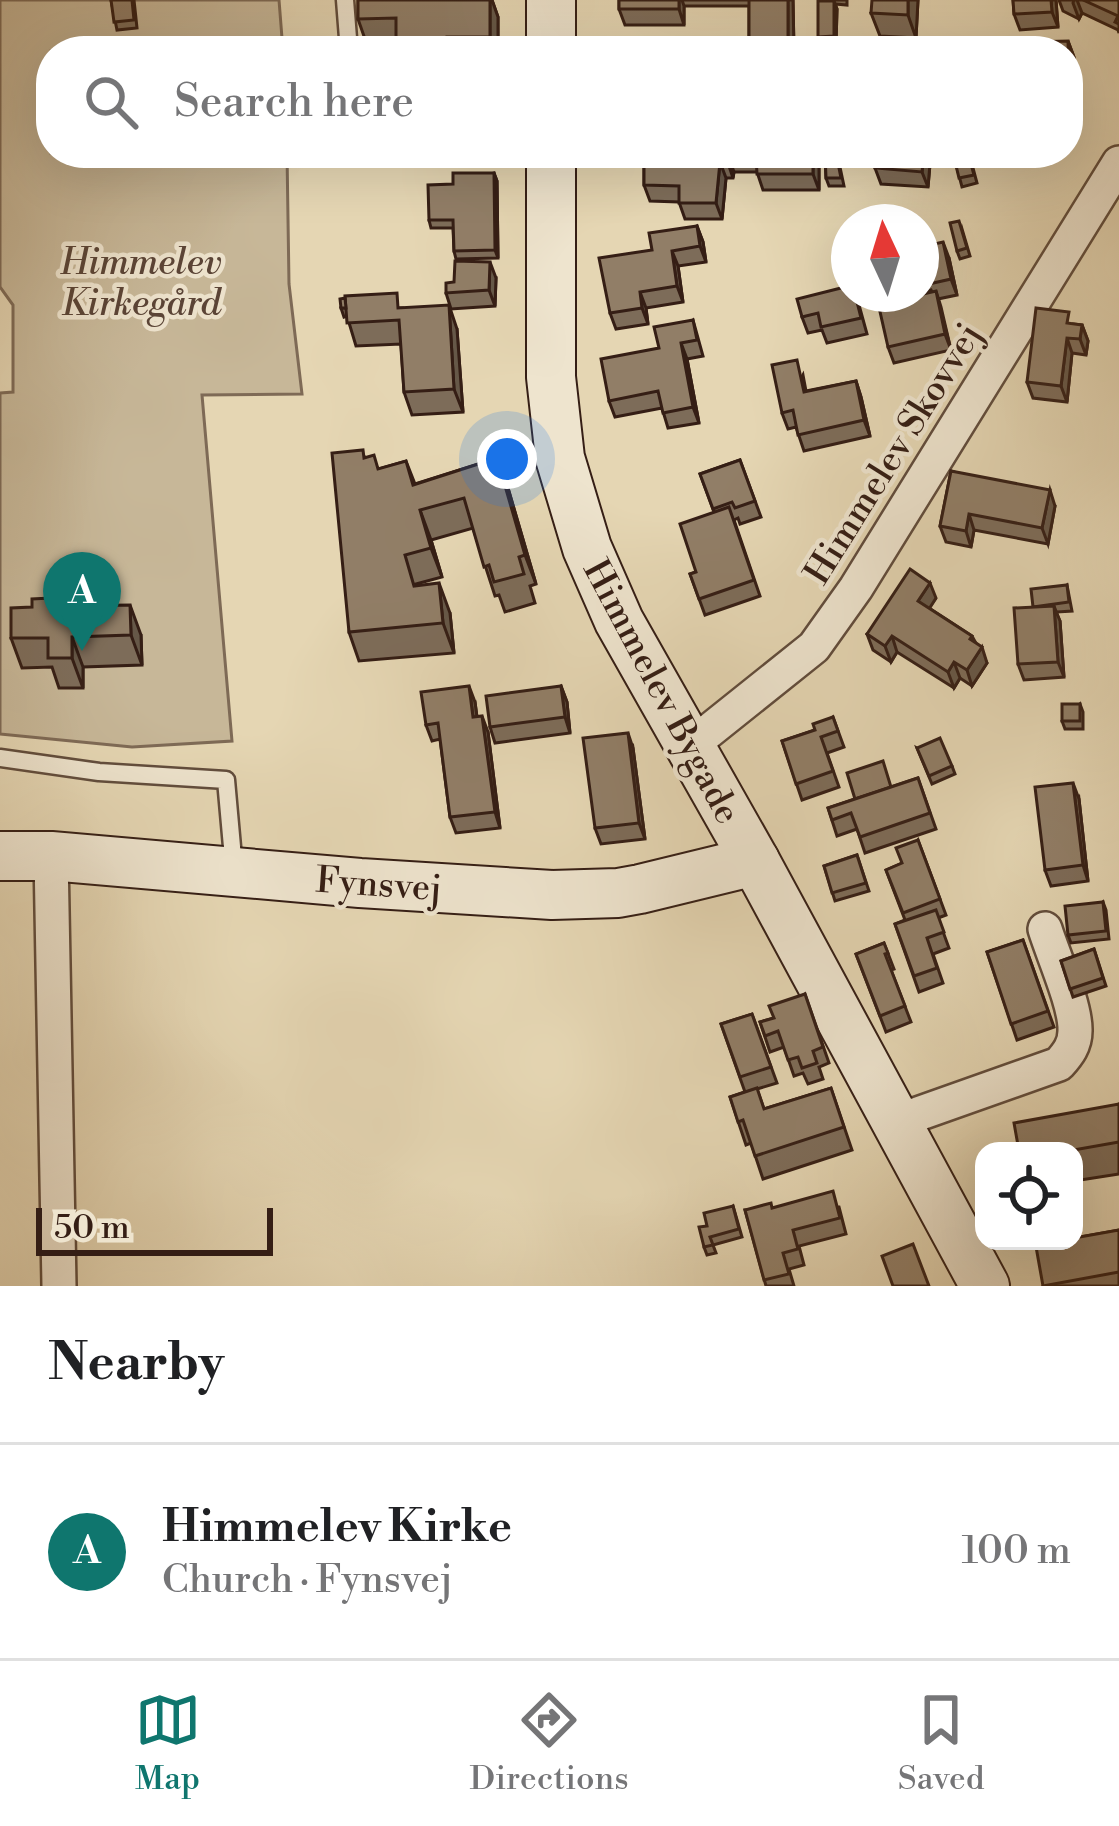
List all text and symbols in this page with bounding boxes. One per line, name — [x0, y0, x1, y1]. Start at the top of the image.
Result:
search box — [36, 36, 1083, 168]
icon: search — [78, 69, 144, 135]
text: Search here — [174, 74, 414, 131]
north arrow — [831, 204, 939, 312]
park label: Himmelev Kirkegård — [59, 241, 223, 327]
street label: Himmelev Skovvej — [796, 315, 993, 593]
your location — [477, 429, 537, 489]
pin: A — [43, 552, 121, 651]
street label: Himmelev Bygade — [572, 552, 749, 832]
street label: Fynsvej — [314, 859, 444, 912]
map controls — [975, 1142, 1083, 1250]
button: locate — [975, 1142, 1083, 1250]
scale bar — [36, 1202, 273, 1255]
text: 50 m — [54, 1208, 130, 1249]
text: Nearby — [48, 1332, 224, 1396]
text: Himmelev Kirke — [162, 1499, 512, 1556]
text: A — [73, 1527, 101, 1576]
text: 100 m — [962, 1527, 1071, 1576]
text: Church · Fynsvej — [162, 1556, 453, 1605]
tab: Map — [135, 1687, 201, 1800]
tab: Directions — [470, 1687, 629, 1800]
tab: Saved — [898, 1687, 984, 1800]

